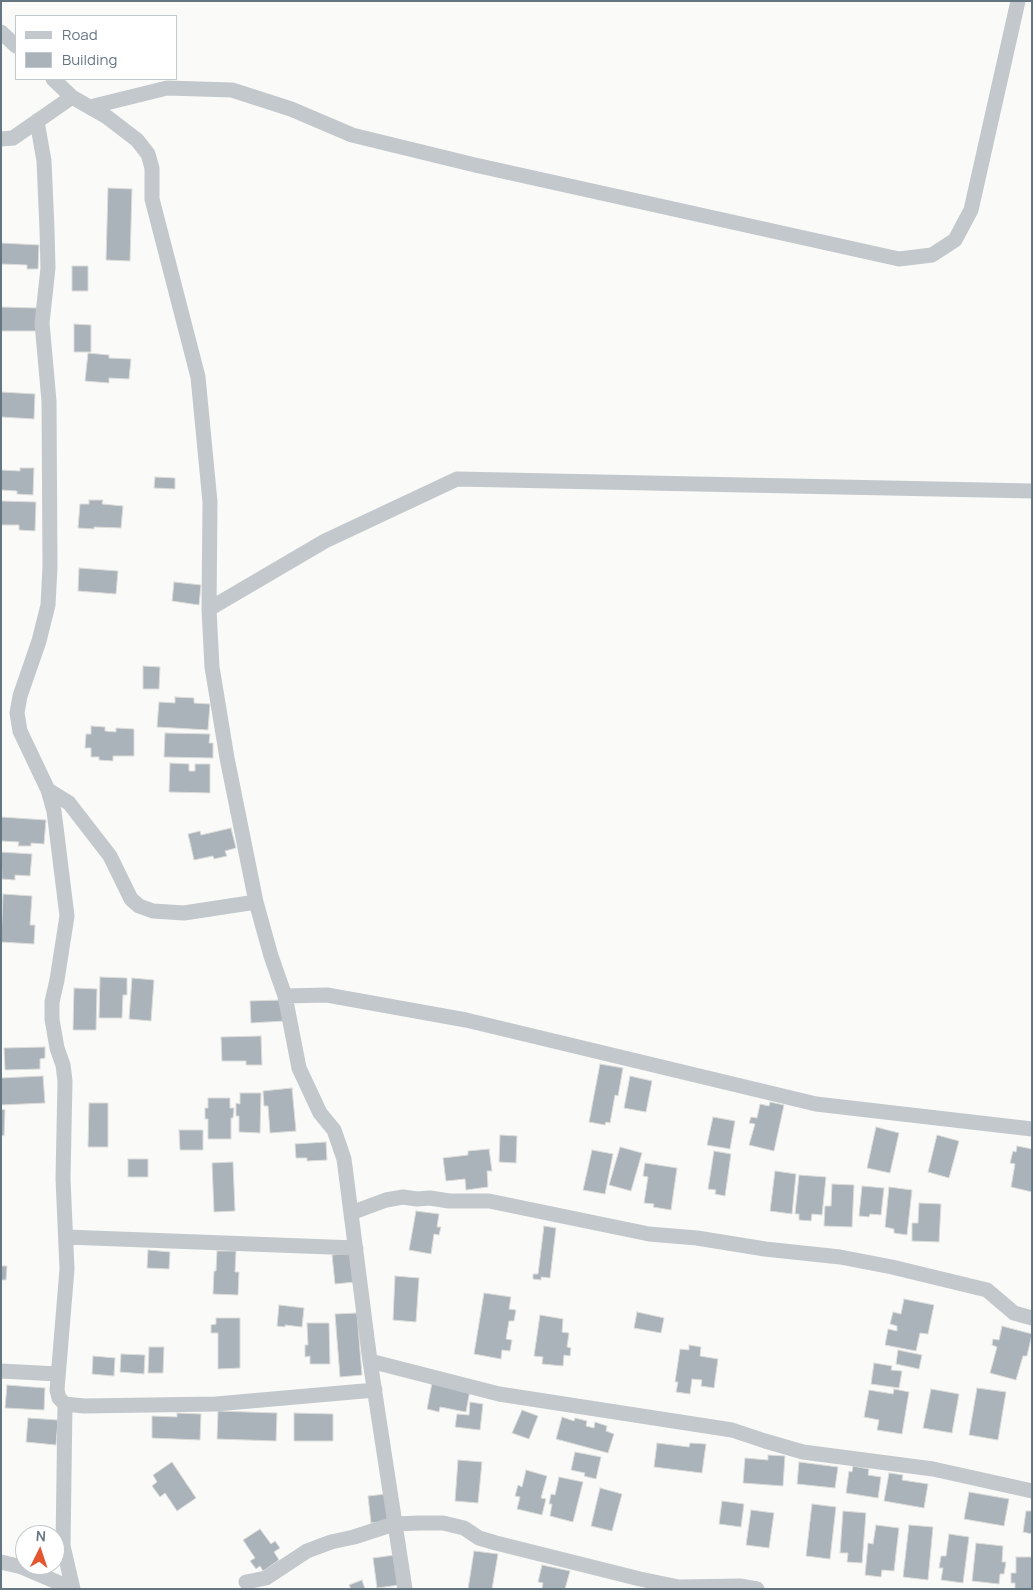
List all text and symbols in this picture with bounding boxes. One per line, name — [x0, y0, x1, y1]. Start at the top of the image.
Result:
legend — [15, 15, 178, 80]
text: Road — [62, 24, 98, 45]
text: Building — [62, 49, 117, 70]
north arrow — [15, 1525, 65, 1575]
text: N — [35, 1526, 47, 1545]

